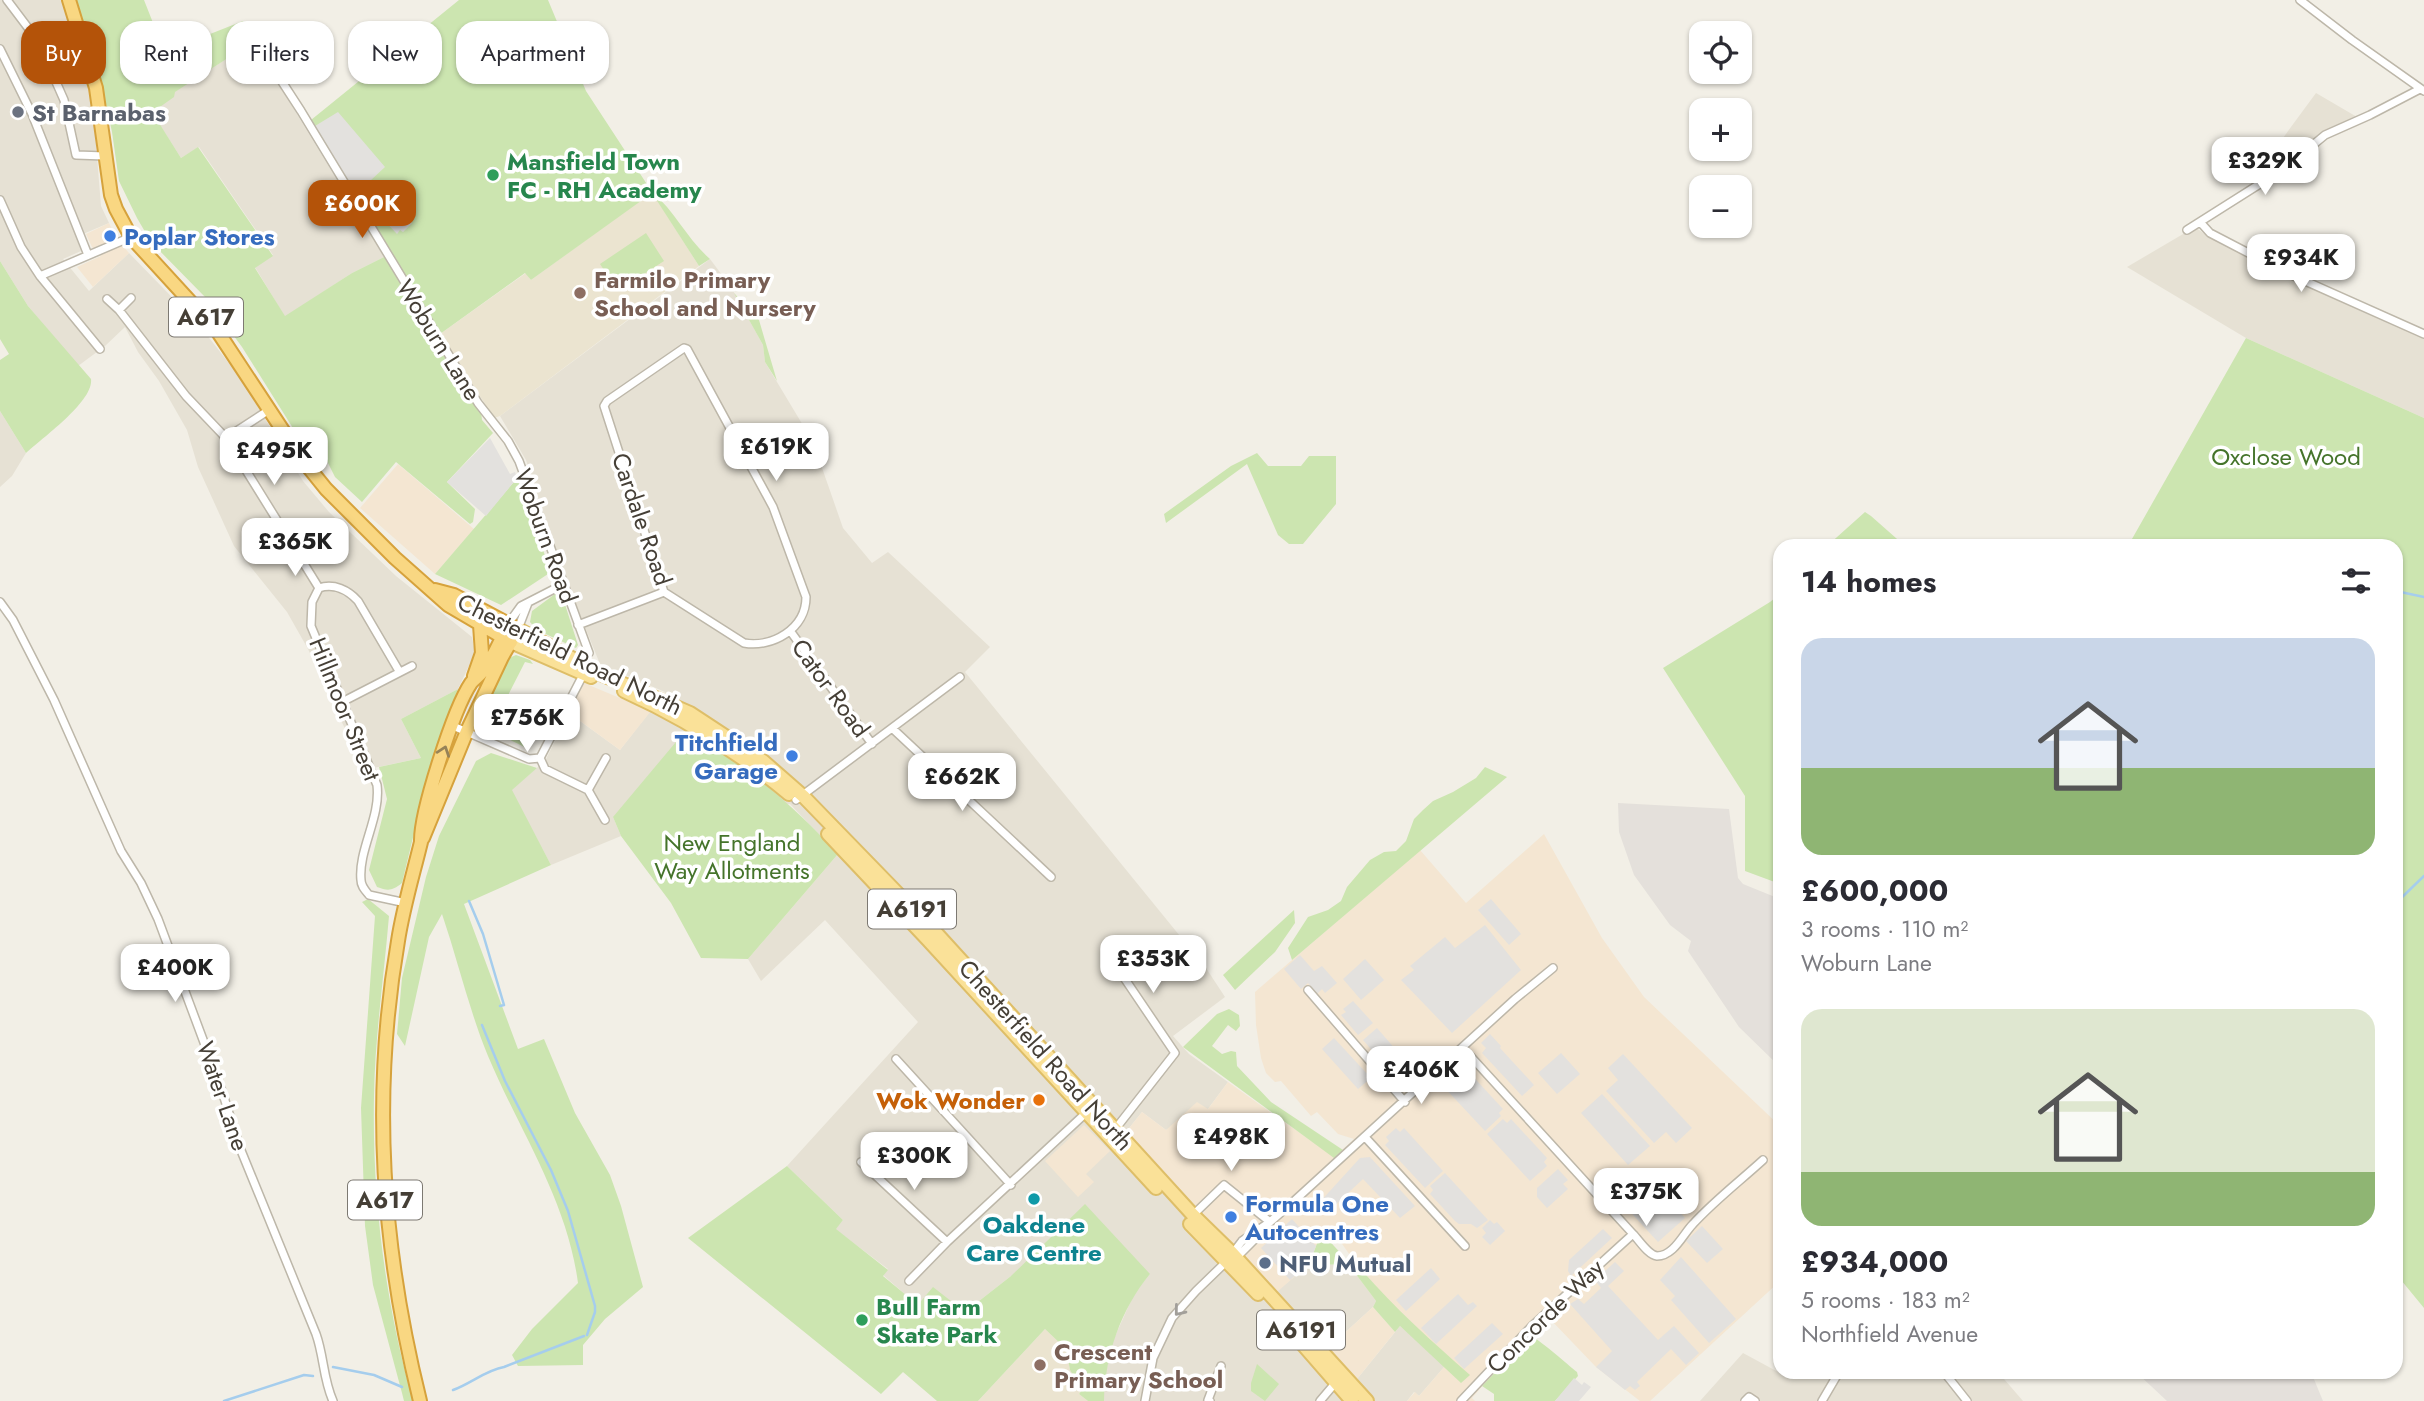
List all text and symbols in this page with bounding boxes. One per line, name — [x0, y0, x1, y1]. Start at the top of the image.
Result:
chip: Buy — [21, 21, 106, 84]
chip: Rent — [120, 21, 212, 84]
chip: Filters — [226, 21, 334, 84]
chip: New — [348, 21, 442, 84]
chip: Apartment — [456, 21, 609, 84]
map controls — [1689, 21, 1752, 238]
button: locate — [1689, 21, 1752, 84]
place label: St Barnabas — [32, 95, 166, 130]
button: + — [1689, 98, 1752, 161]
marker: St Barnabas — [10, 104, 26, 120]
pin: £329K — [2216, 138, 2314, 197]
text: £329K — [2228, 143, 2302, 177]
place label: Mansfield Town FC - RH Academy — [507, 144, 702, 207]
marker: Mansfield Town FC - RH Academy — [485, 167, 501, 183]
button: − — [1689, 175, 1752, 238]
pin: £600K — [313, 180, 411, 240]
text: £600K — [324, 186, 400, 220]
place label: Poplar Stores — [124, 219, 275, 254]
marker: Poplar Stores — [102, 228, 118, 244]
pin: £934K — [2252, 234, 2350, 294]
text: £934K — [2263, 240, 2339, 274]
place label: Farmilo Primary School and Nursery — [594, 262, 816, 325]
street label: Woburn Lane — [388, 273, 490, 407]
marker: Farmilo Primary School and Nursery — [572, 285, 588, 301]
road number: A617 — [169, 298, 243, 336]
pin: £619K — [727, 424, 825, 483]
pin: £495K — [225, 428, 323, 487]
text: £619K — [740, 429, 812, 463]
text: £495K — [236, 433, 312, 467]
park label: Oxclose Wood — [2211, 439, 2361, 474]
street label: Cardale Road — [603, 448, 681, 590]
street label: Woburn Road — [505, 464, 587, 608]
pin: £365K — [246, 518, 344, 578]
text: £365K — [258, 524, 332, 558]
text: 14 homes — [1801, 560, 1936, 603]
icon: filters — [2337, 562, 2375, 600]
street label: Chesterfield Road North — [452, 584, 688, 724]
street label: Hillmoor Street — [300, 632, 390, 786]
street label: Cator Road — [783, 632, 879, 744]
icon: home — [2025, 683, 2151, 809]
pin: £756K — [478, 694, 576, 754]
text: £756K — [490, 700, 564, 734]
place label: Titchfield Garage — [675, 725, 778, 788]
one-way arrow — [436, 745, 450, 758]
marker: Titchfield Garage — [784, 748, 800, 764]
pin: £662K — [913, 754, 1011, 813]
text: £662K — [924, 759, 1000, 793]
park label: New England Way Allotments — [654, 825, 810, 888]
text: £600,000 — [1801, 869, 1948, 912]
road number: A6191 — [868, 890, 956, 928]
text: 3 rooms · 110 m² — [1801, 912, 1968, 946]
pin: £353K — [1104, 936, 1202, 995]
text: £353K — [1116, 941, 1190, 975]
pin: £400K — [126, 944, 224, 1004]
text: Woburn Lane — [1801, 946, 1932, 980]
text: £400K — [137, 950, 213, 984]
street label: Chesterfield Road North — [951, 952, 1141, 1158]
street label: Water Lane — [188, 1037, 258, 1155]
pin: £406K — [1372, 1046, 1470, 1106]
text: £406K — [1383, 1052, 1459, 1086]
icon: home — [2025, 1054, 2151, 1180]
place label: Wok Wonder — [876, 1083, 1025, 1118]
marker: Wok Wonder — [1031, 1092, 1047, 1108]
pin: £498K — [1182, 1114, 1280, 1173]
text: £498K — [1193, 1119, 1269, 1153]
pin: £300K — [865, 1132, 963, 1192]
text: £300K — [877, 1138, 951, 1172]
pin: £375K — [1597, 1168, 1695, 1228]
text: £375K — [1610, 1174, 1682, 1208]
road number: A617 — [348, 1180, 422, 1219]
place label: Formula One Autocentres — [1244, 1186, 1389, 1249]
marker: Oakdene Care Centre — [1026, 1191, 1042, 1207]
place label: Oakdene Care Centre — [966, 1207, 1102, 1270]
marker: Formula One Autocentres — [1223, 1209, 1239, 1225]
text: £934,000 — [1801, 1240, 1948, 1283]
place label: NFU Mutual — [1279, 1246, 1411, 1281]
street label: Concorde Way — [1478, 1250, 1612, 1381]
marker: NFU Mutual — [1257, 1255, 1273, 1271]
text: 5 rooms · 183 m² — [1801, 1283, 1970, 1317]
place label: Bull Farm Skate Park — [876, 1289, 997, 1352]
one-way arrow — [1175, 1302, 1187, 1315]
road number: A6191 — [1257, 1310, 1345, 1350]
marker: Bull Farm Skate Park — [854, 1312, 870, 1328]
text: Northfield Avenue — [1801, 1317, 1978, 1351]
place label: Crescent Primary School — [1054, 1334, 1223, 1397]
marker: Crescent Primary School — [1032, 1357, 1048, 1373]

